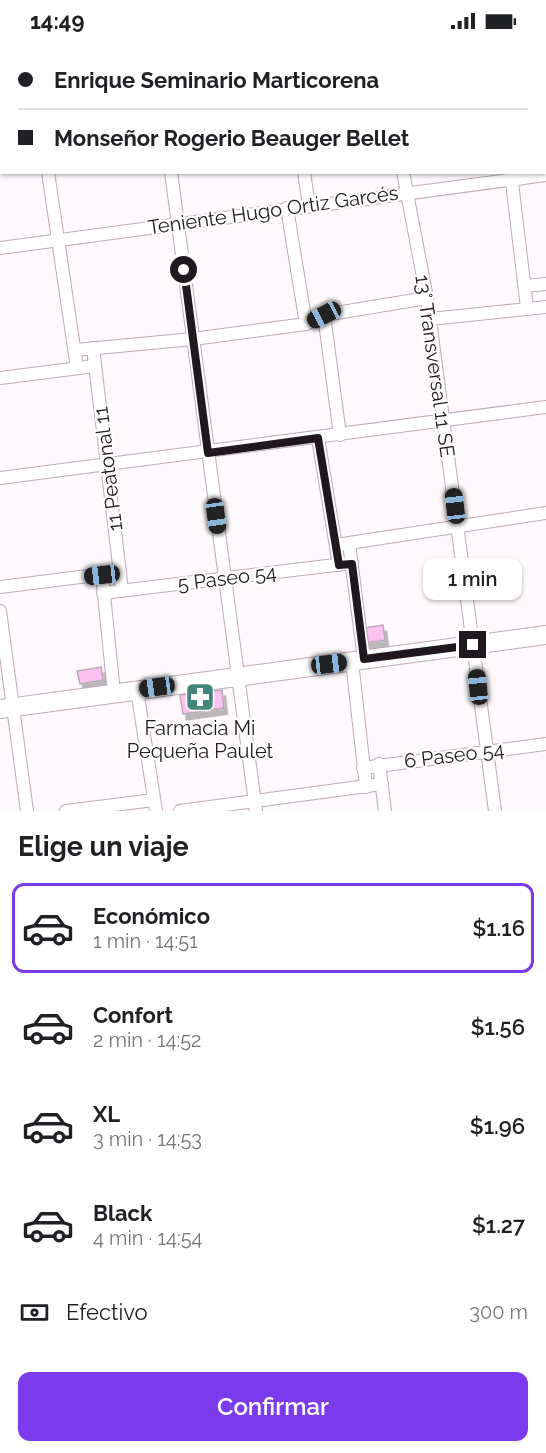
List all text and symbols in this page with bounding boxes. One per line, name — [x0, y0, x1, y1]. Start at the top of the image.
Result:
text: 14:49 — [30, 8, 84, 34]
text: Enrique Seminario Marticorena — [54, 67, 379, 93]
text: Monseñor Rogerio Beauger Bellet — [54, 125, 409, 151]
street label: Teniente Hugo Ortiz Garcés — [146, 181, 400, 239]
route start — [170, 256, 197, 283]
street label: 13° Transversal 11 SE — [410, 273, 460, 459]
car — [304, 299, 344, 331]
street label: 11 Peatonal 11 — [88, 405, 128, 533]
car — [444, 487, 466, 525]
car — [205, 497, 227, 535]
callout: 1 min — [424, 558, 522, 600]
street label: 5 Paseo 54 — [176, 560, 278, 596]
car — [83, 564, 121, 586]
text: 1 min — [448, 567, 497, 591]
route end — [459, 631, 486, 658]
car — [310, 653, 348, 675]
car — [467, 668, 489, 706]
car — [138, 676, 176, 698]
pharmacy icon: Farmacia Mi Pequeña Paulet — [184, 681, 216, 713]
place label: Farmacia Mi Pequeña Paulet — [127, 716, 274, 763]
street label: 6 Paseo 54 — [403, 737, 505, 773]
text: Elige un viaje — [18, 831, 189, 862]
icon: car — [21, 901, 75, 955]
text: Económico — [93, 903, 210, 929]
text: $1.16 — [472, 915, 525, 941]
text: 1 min · 14:51 — [93, 929, 198, 953]
icon: car — [21, 1000, 75, 1054]
text: Confort — [93, 1002, 173, 1028]
text: $1.56 — [471, 1014, 525, 1040]
text: 2 min · 14:52 — [93, 1028, 201, 1052]
icon: car — [21, 1099, 75, 1153]
text: XL — [93, 1101, 120, 1127]
text: $1.96 — [470, 1113, 525, 1139]
text: 3 min · 14:53 — [93, 1127, 202, 1151]
icon: car — [21, 1198, 75, 1252]
text: Black — [93, 1200, 152, 1226]
text: $1.27 — [472, 1212, 525, 1238]
text: 4 min · 14:54 — [93, 1226, 202, 1250]
icon: cash — [18, 1296, 51, 1329]
text: Efectivo — [66, 1299, 148, 1325]
text: 300 m — [469, 1300, 528, 1324]
button: Confirmar — [18, 1372, 528, 1441]

